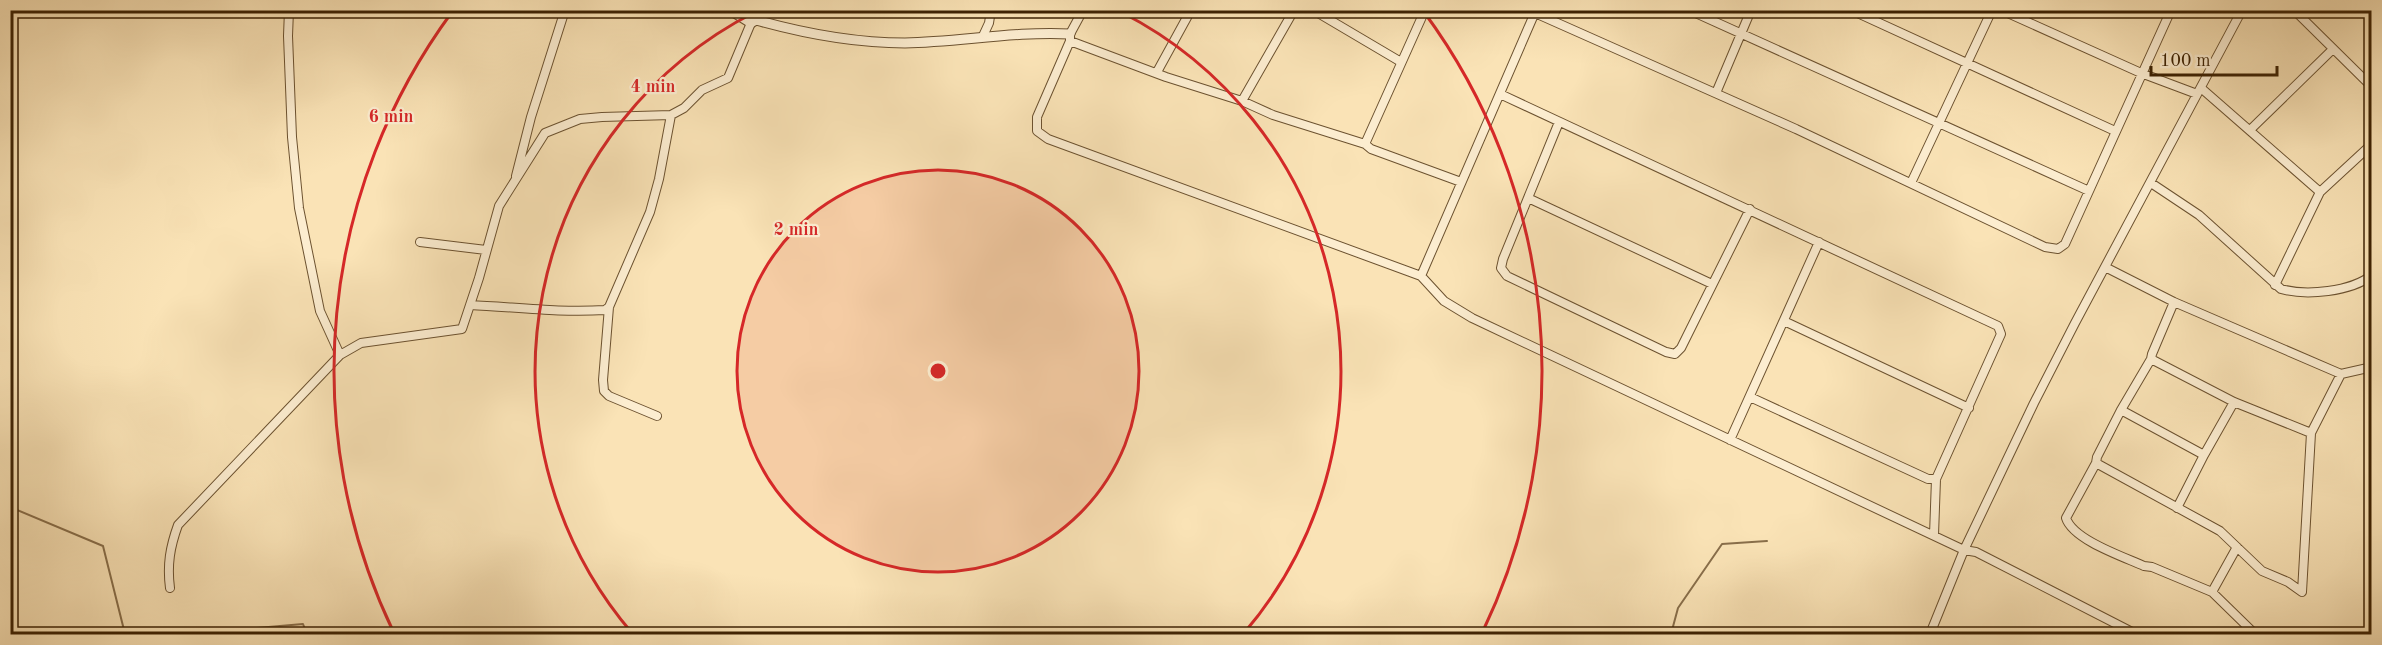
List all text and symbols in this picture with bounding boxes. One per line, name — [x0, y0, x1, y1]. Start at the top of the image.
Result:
scale bar — [2151, 39, 2277, 77]
text: 100 m — [2160, 52, 2211, 70]
text: 4 min — [630, 78, 676, 96]
text: 6 min — [368, 108, 414, 126]
text: 2 min — [773, 221, 819, 239]
centre of rings — [928, 361, 948, 381]

